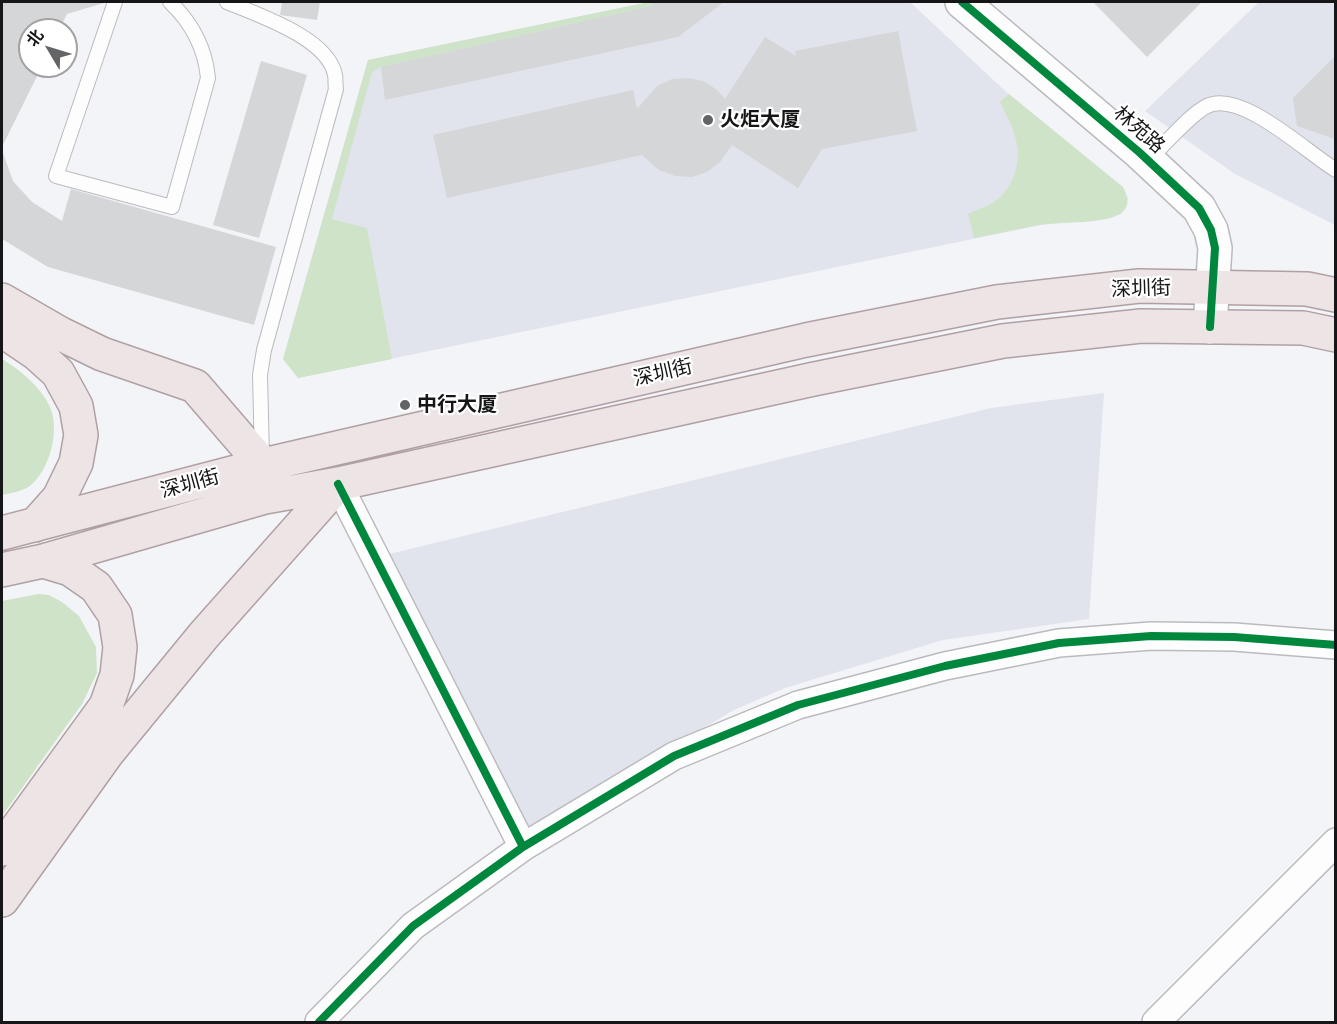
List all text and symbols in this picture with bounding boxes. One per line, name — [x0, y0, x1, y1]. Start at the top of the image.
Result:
north arrow — [18, 18, 78, 78]
text: 北 — [23, 26, 47, 50]
street label: 林苑路 — [1108, 101, 1170, 159]
place label: 火炬大厦 — [720, 108, 800, 132]
marker: 火炬大厦 — [701, 113, 715, 127]
street label: 深圳街 — [1111, 276, 1171, 302]
street label: 深圳街 — [631, 355, 695, 391]
place label: 中行大厦 — [417, 393, 497, 417]
marker: 中行大厦 — [398, 398, 412, 412]
street label: 深圳街 — [158, 465, 222, 503]

